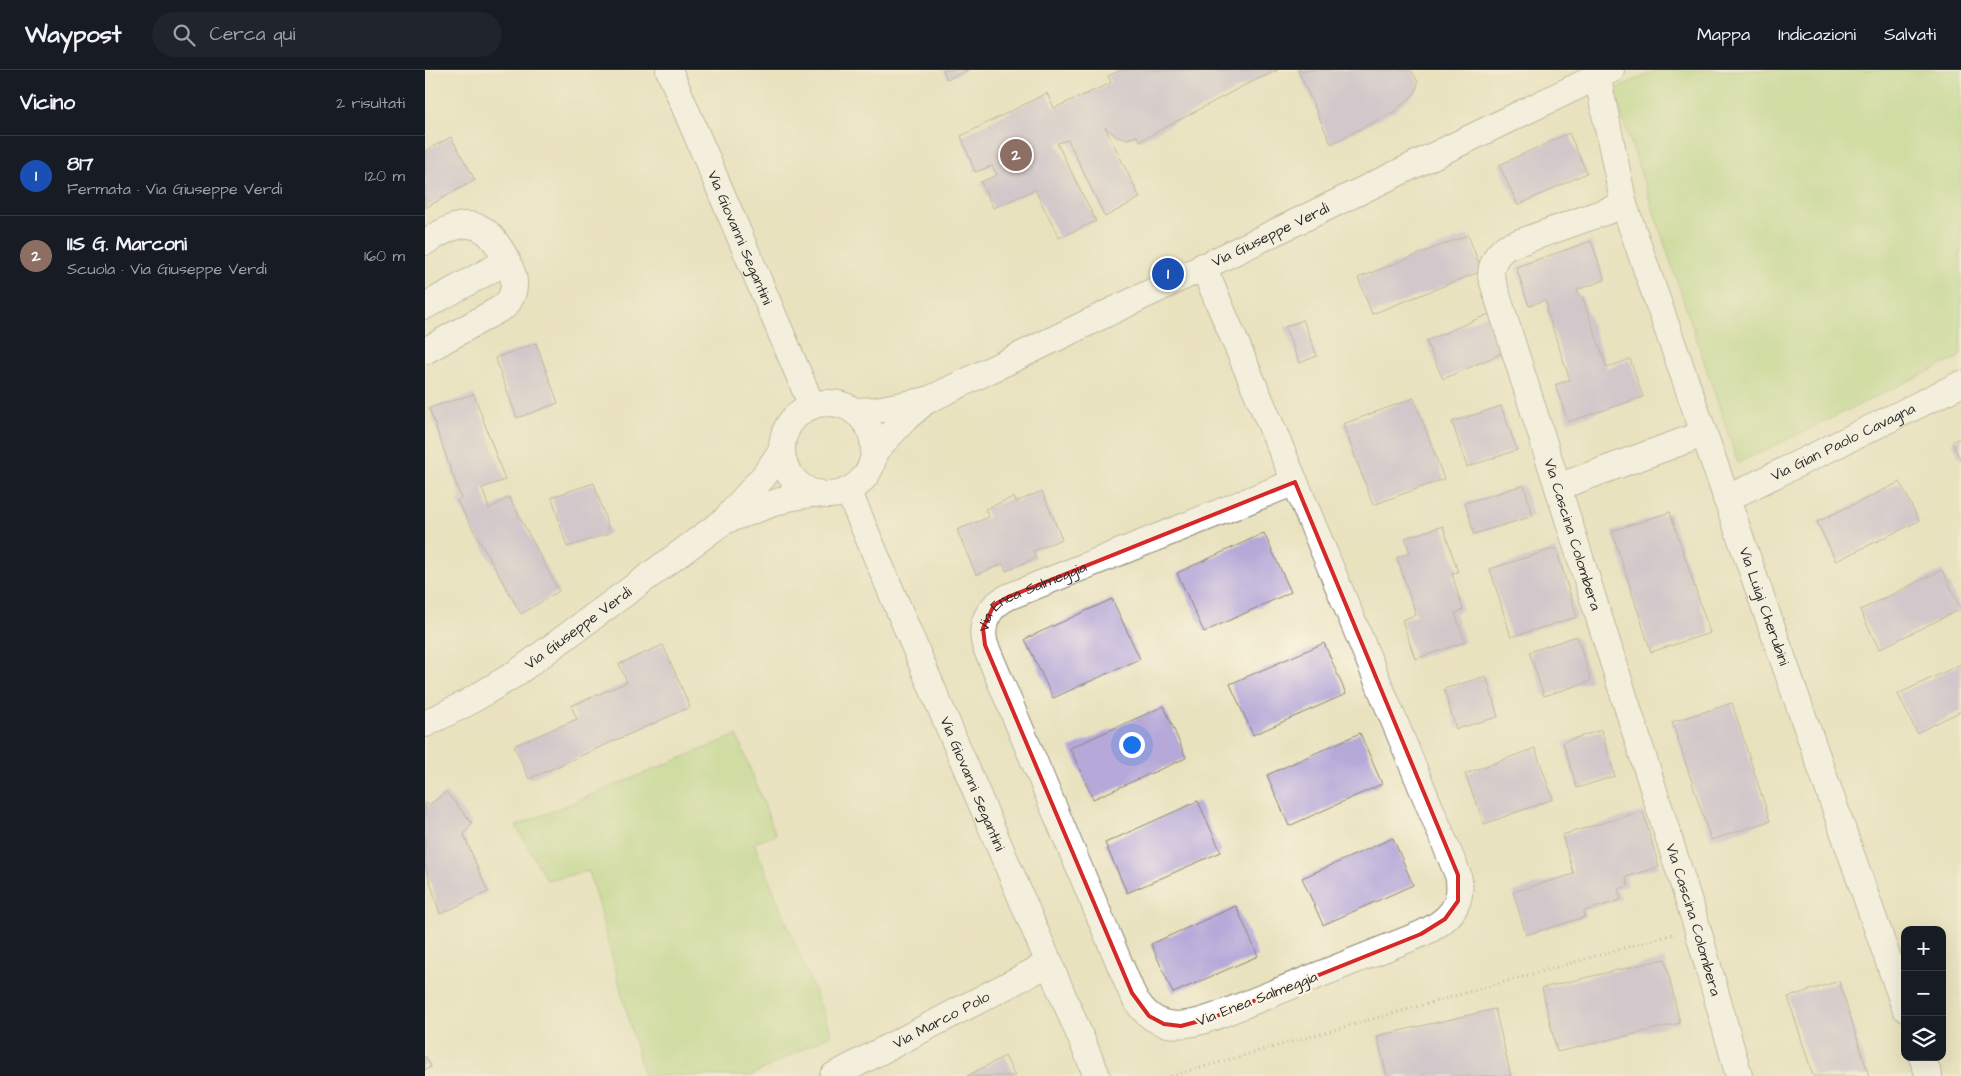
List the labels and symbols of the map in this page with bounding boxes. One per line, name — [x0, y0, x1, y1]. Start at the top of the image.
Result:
pin: 2 — [1000, 136, 1032, 174]
street label: Via Giovanni Segantini — [702, 167, 778, 308]
street label: Via Giuseppe Verdi — [1208, 197, 1333, 272]
pin: 1 — [1152, 255, 1184, 293]
street label: Via Gian Paolo Cavagna — [1767, 397, 1919, 486]
street label: Via Cascina Colombera — [1539, 456, 1607, 613]
street label: Via Luigi Cherubini — [1734, 544, 1795, 669]
street label: Via Enea Salmeggia — [973, 556, 1090, 633]
street label: Via Giuseppe Verdi — [520, 581, 636, 674]
street label: Via Giovanni Segantini — [935, 713, 1011, 855]
your location — [1119, 732, 1145, 758]
street label: Via Cascina Colombera — [1661, 841, 1727, 999]
street label: Via Enea Salmeggia — [1193, 966, 1321, 1033]
street label: Via Marco Polo — [889, 985, 994, 1054]

